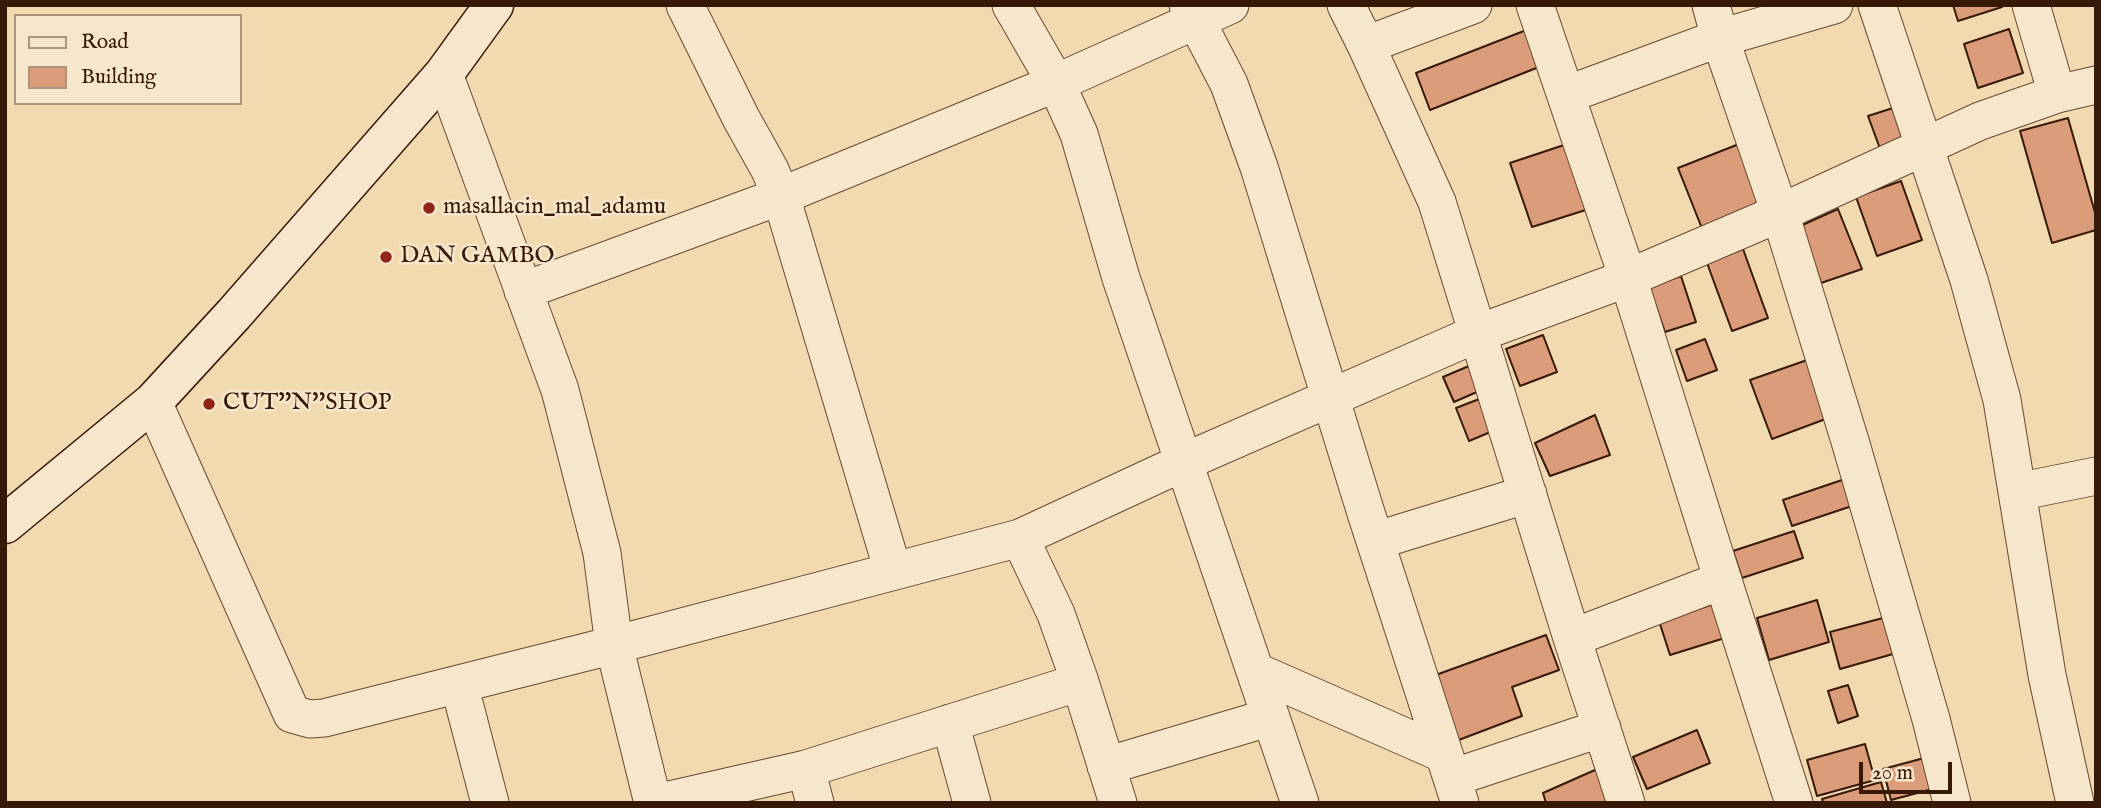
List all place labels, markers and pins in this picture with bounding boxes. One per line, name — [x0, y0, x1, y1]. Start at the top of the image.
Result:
place label: masallacin_mal_adamu — [443, 194, 666, 222]
marker: masallacin_mal_adamu — [421, 200, 437, 216]
place label: DAN GAMBO — [400, 243, 554, 271]
marker: DAN GAMBO — [378, 249, 394, 265]
place label: CUT''N''SHOP — [223, 390, 391, 418]
marker: CUT''N''SHOP — [201, 396, 217, 412]

